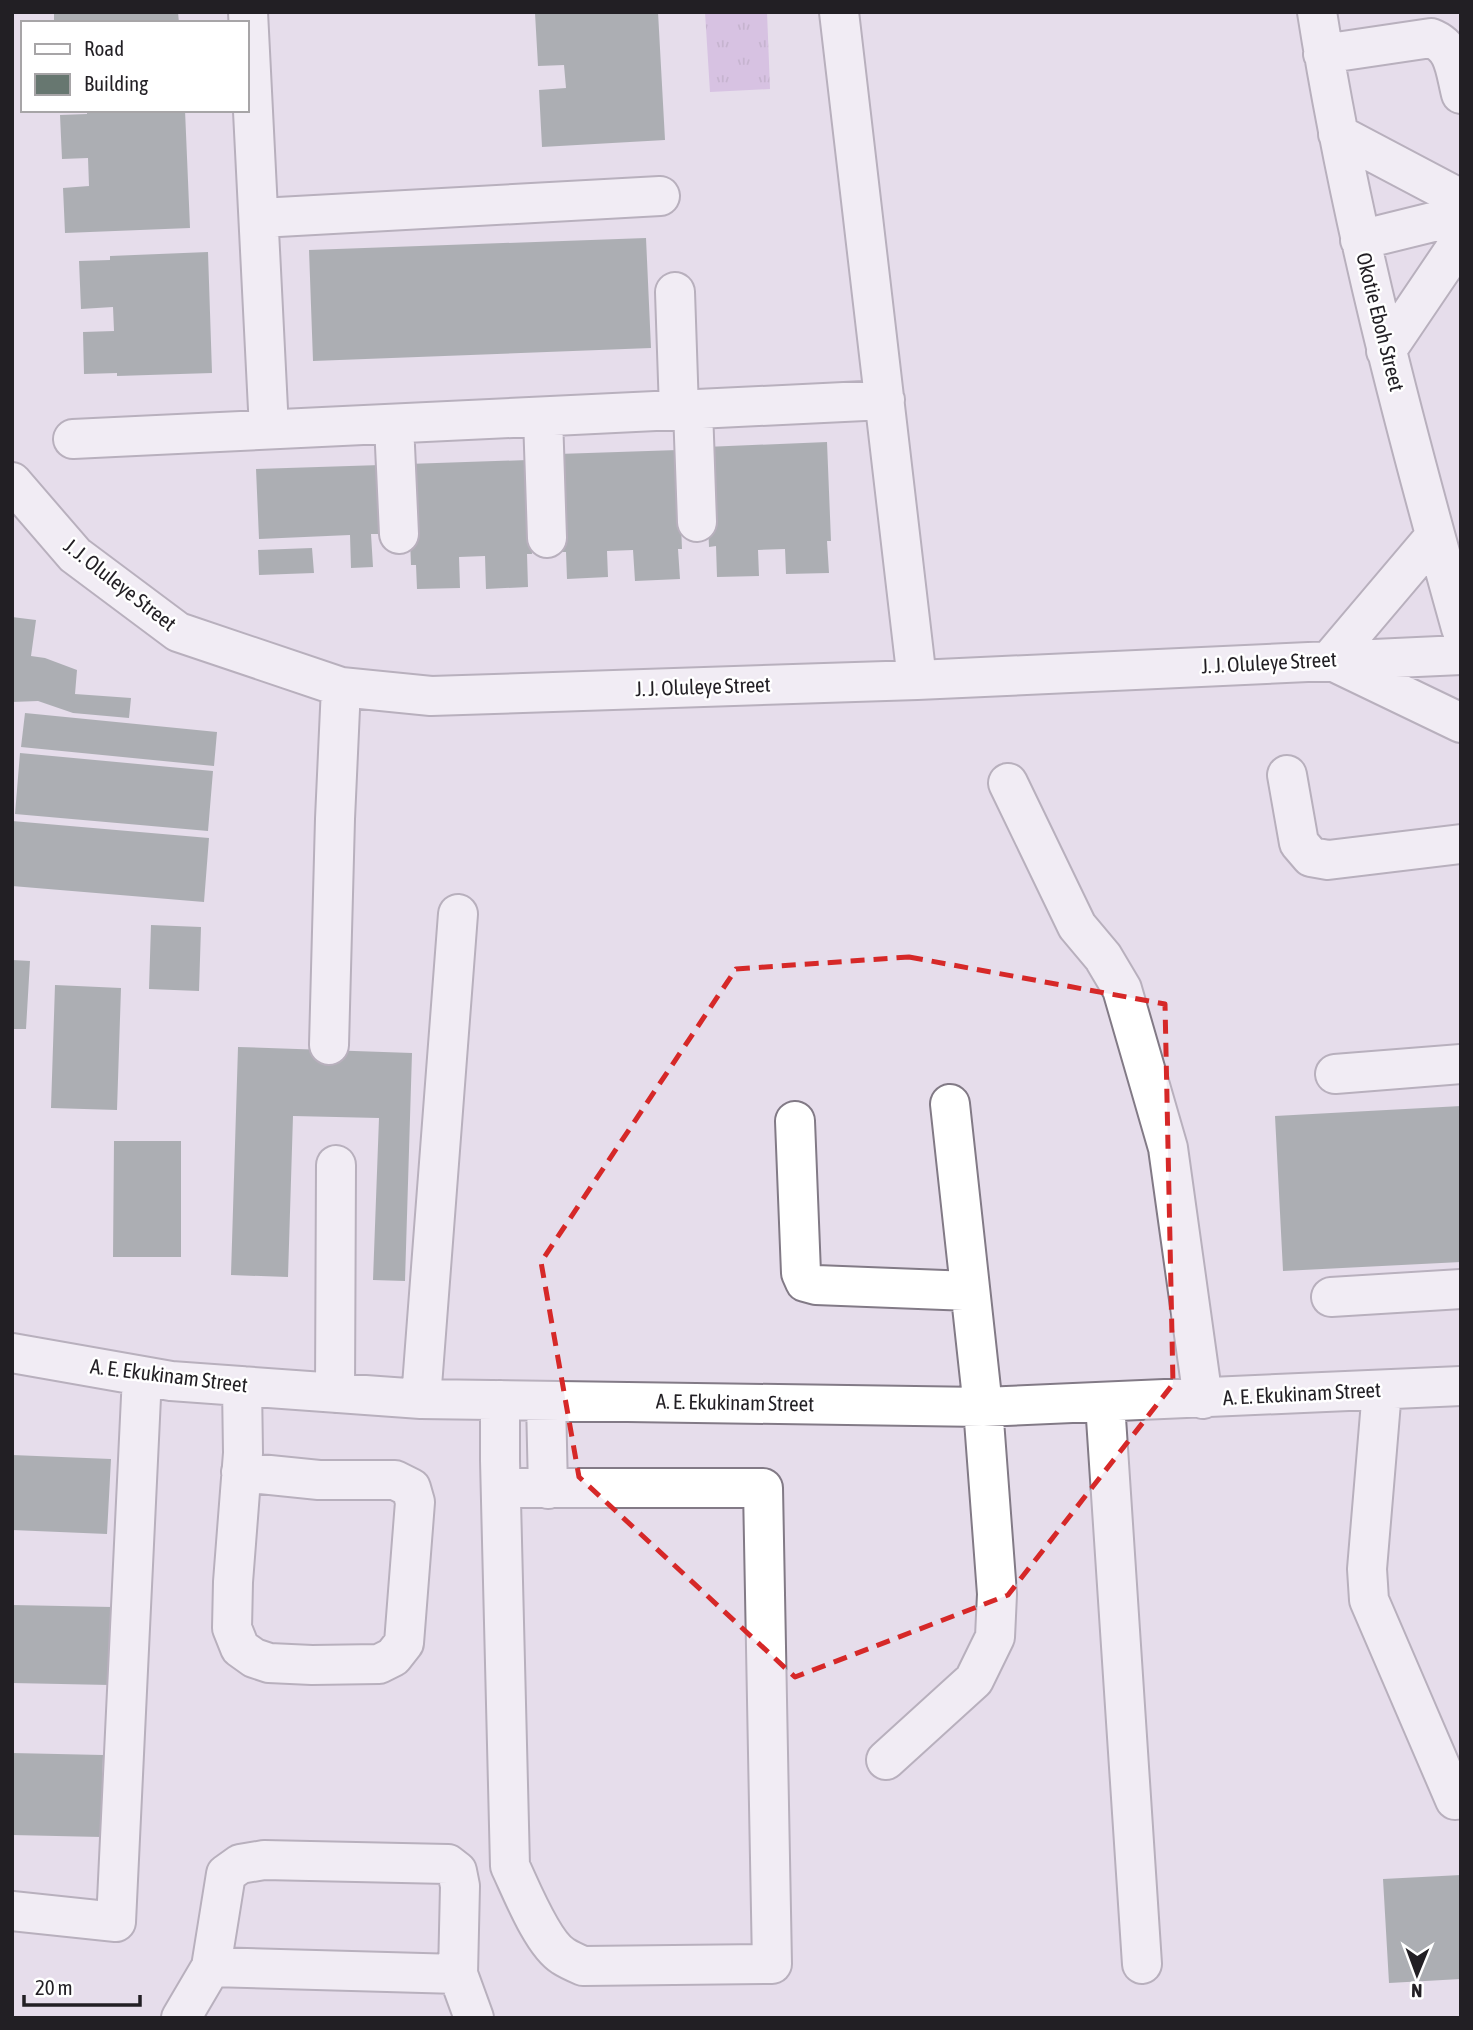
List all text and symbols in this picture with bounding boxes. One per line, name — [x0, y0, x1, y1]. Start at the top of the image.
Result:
legend — [21, 21, 248, 112]
text: Road — [84, 36, 124, 60]
text: Building — [84, 71, 148, 95]
street label: Okotie Eboh Street — [1352, 250, 1410, 394]
street label: J. J. Oluleye Street — [60, 533, 181, 635]
street label: J. J. Oluleye Street — [1201, 646, 1337, 678]
street label: J. J. Oluleye Street — [635, 672, 771, 700]
street label: A. E. Ekukinam Street — [89, 1353, 249, 1397]
street label: A. E. Ekukinam Street — [1222, 1377, 1382, 1409]
street label: A. E. Ekukinam Street — [656, 1389, 814, 1415]
north arrow — [1382, 1939, 1452, 2009]
scale bar — [24, 1964, 140, 2008]
text: 20 m — [35, 1975, 73, 1999]
text: N — [1411, 1980, 1423, 2002]

